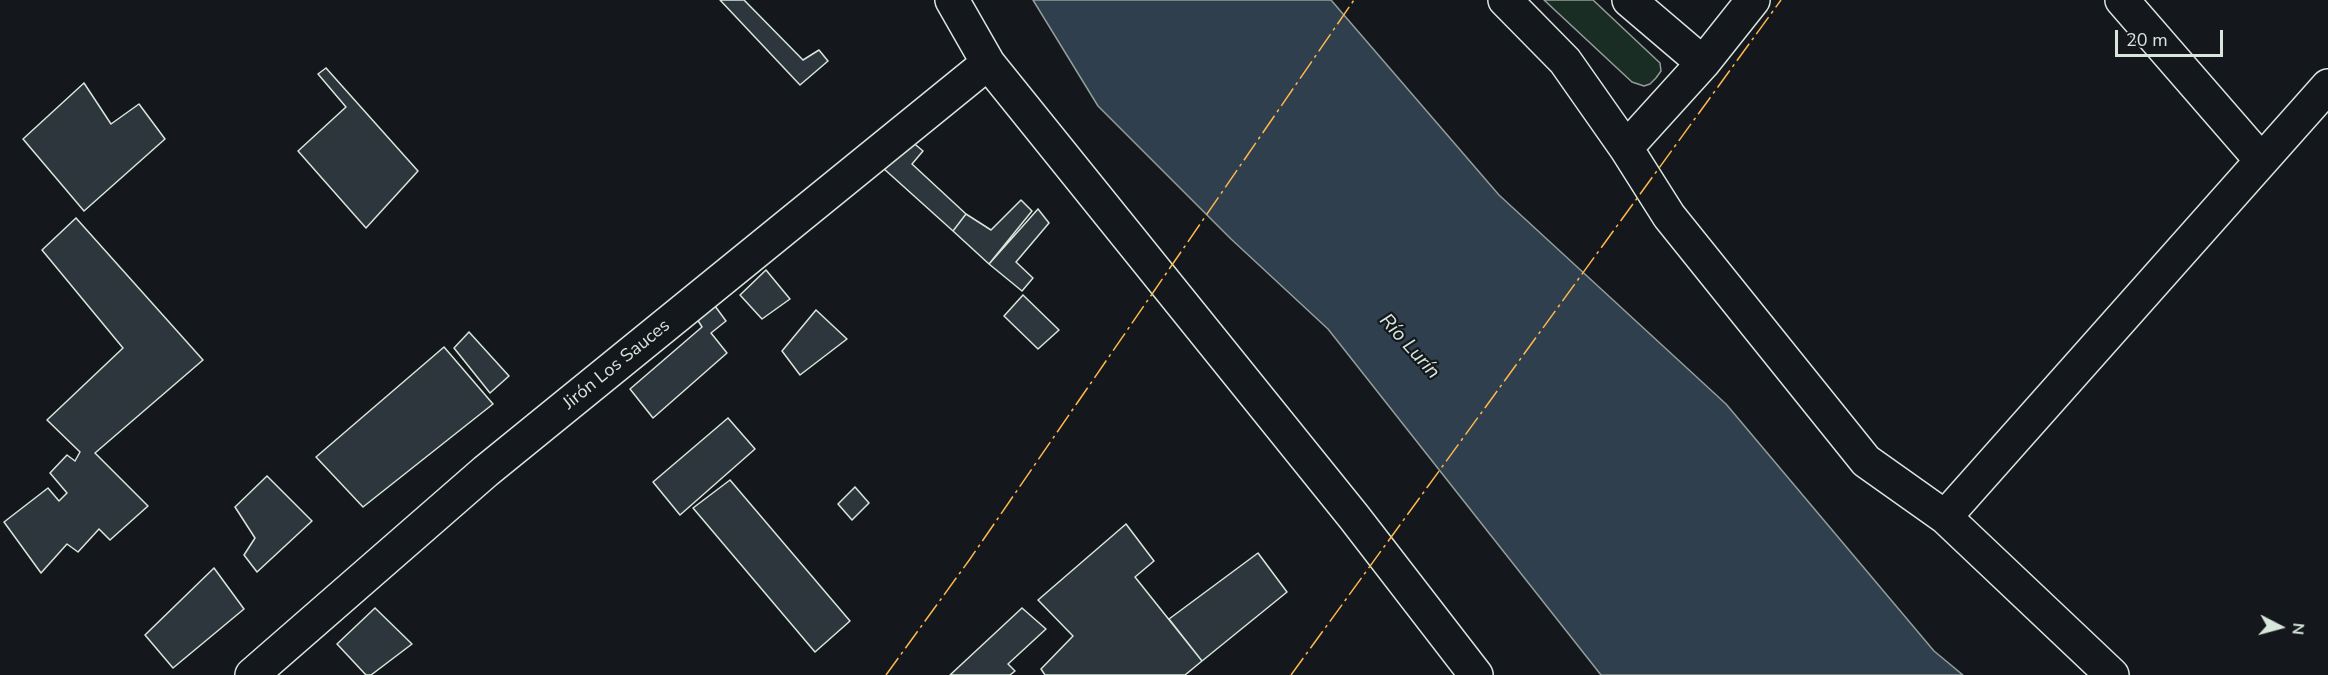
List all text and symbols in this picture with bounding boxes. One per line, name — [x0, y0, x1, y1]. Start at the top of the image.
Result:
scale bar — [2118, 18, 2226, 56]
text: 20 m — [2126, 28, 2168, 52]
water label: Río Lurín — [1374, 309, 1444, 385]
street label: Jirón Los Sauces — [559, 315, 675, 415]
north arrow — [2250, 597, 2310, 657]
text: N — [2286, 622, 2309, 636]

